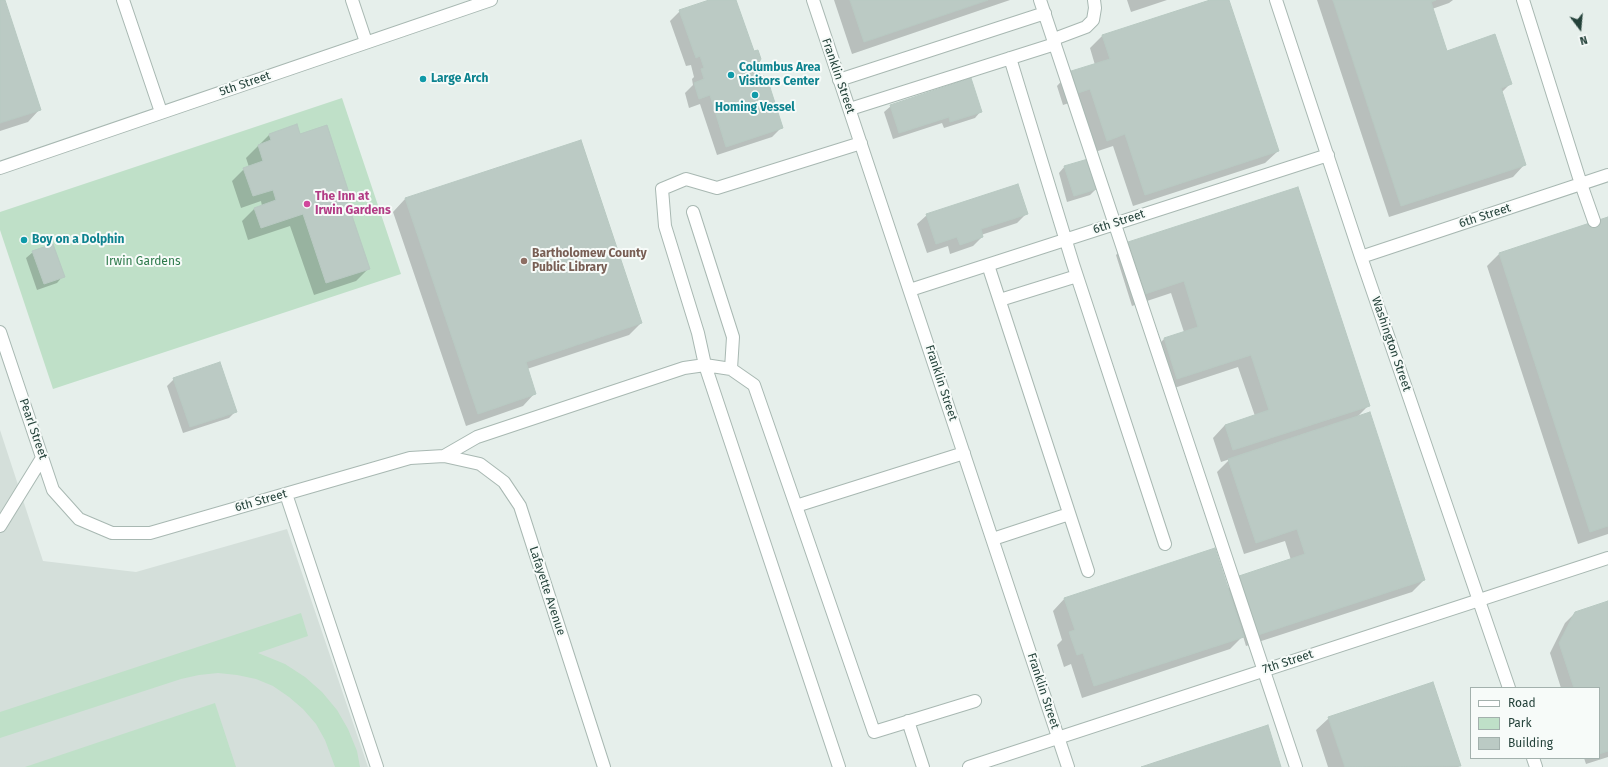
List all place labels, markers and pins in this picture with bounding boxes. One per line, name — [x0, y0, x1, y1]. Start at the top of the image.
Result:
place label: Columbus Area Visitors Center — [739, 61, 821, 89]
marker: Columbus Area Visitors Center — [726, 70, 736, 80]
place label: Large Arch — [431, 72, 488, 86]
marker: Large Arch — [418, 74, 428, 84]
marker: Homing Vessel — [750, 90, 760, 100]
place label: Homing Vessel — [715, 101, 795, 115]
place label: The Inn at Irwin Gardens — [315, 190, 391, 218]
marker: The Inn at Irwin Gardens — [302, 199, 312, 209]
place label: Boy on a Dolphin — [32, 233, 124, 247]
marker: Boy on a Dolphin — [19, 235, 29, 245]
place label: Bartholomew County Public Library — [532, 247, 647, 275]
marker: Bartholomew County Public Library — [519, 256, 529, 266]

